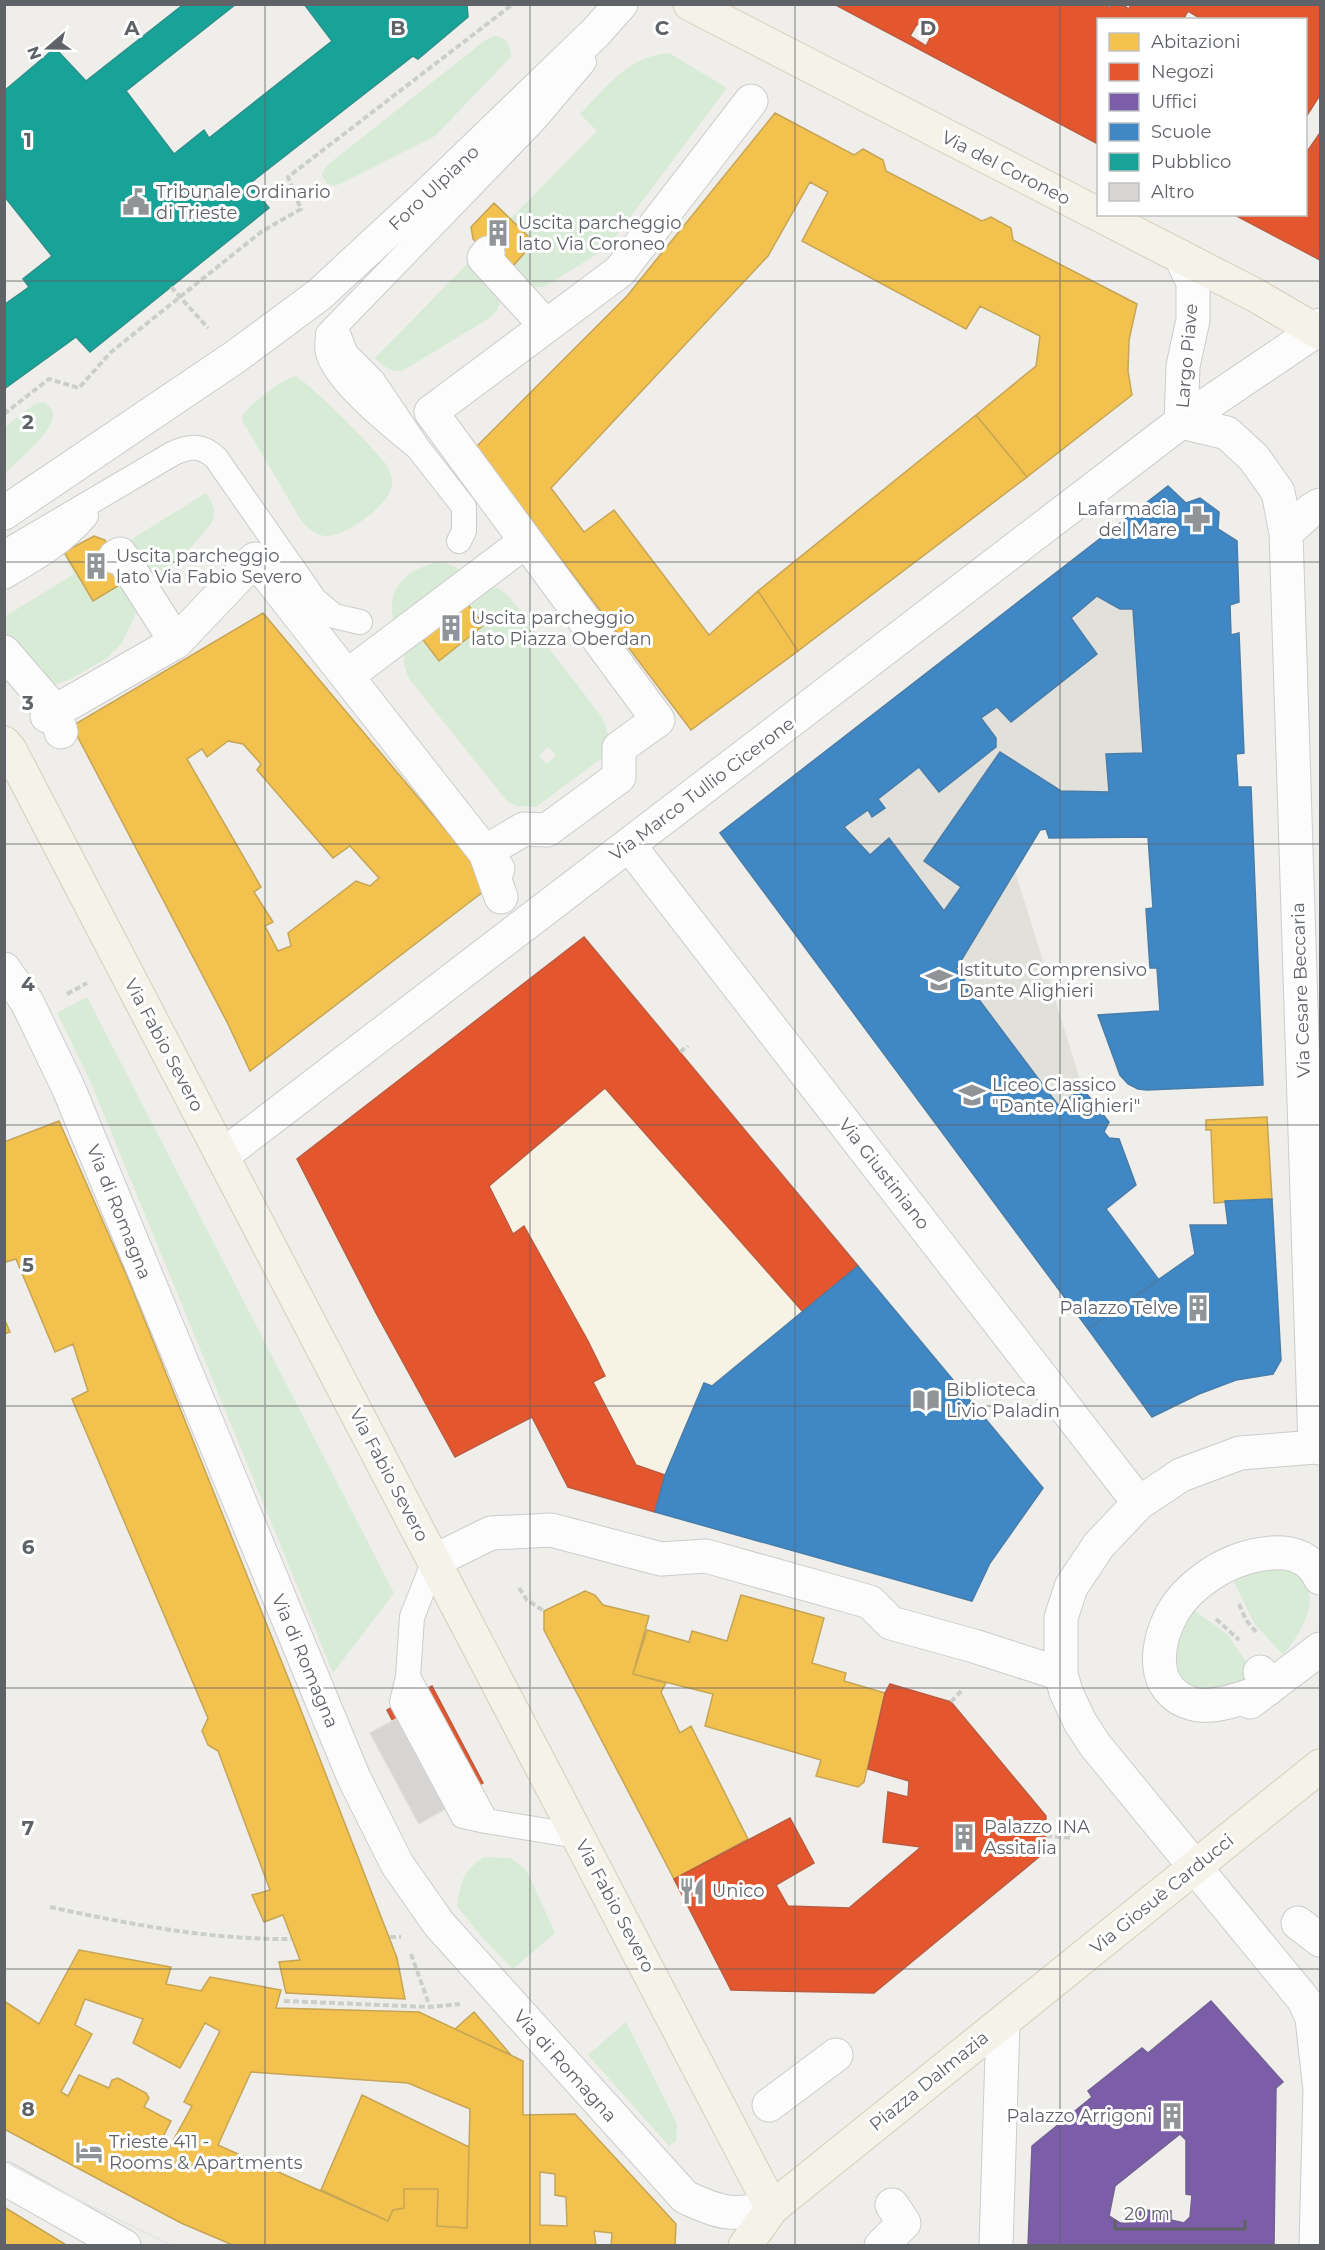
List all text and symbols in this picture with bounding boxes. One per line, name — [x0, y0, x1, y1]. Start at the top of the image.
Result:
text: A — [123, 16, 140, 40]
text: B — [390, 16, 406, 40]
text: C — [655, 16, 670, 40]
text: D — [920, 16, 936, 40]
north arrow — [18, 18, 78, 78]
legend — [1097, 18, 1307, 216]
text: Abitazioni — [1151, 31, 1241, 53]
text: N — [23, 44, 46, 62]
text: Negozi — [1151, 61, 1214, 83]
text: Uffici — [1151, 91, 1197, 113]
text: Scuole — [1151, 121, 1211, 143]
street label: Via del Coroneo — [938, 126, 1074, 210]
text: 1 — [24, 128, 32, 152]
street label: Foro Ulpiano — [384, 141, 484, 235]
text: Pubblico — [1151, 151, 1231, 173]
place label: Tribunale Ordinario di Trieste — [156, 181, 331, 224]
text: Altro — [1151, 181, 1194, 203]
public building icon: Tribunale Ordinario di Trieste — [121, 187, 151, 217]
place label: Uscita parcheggio lato Via Coroneo — [518, 212, 682, 255]
building icon: Uscita parcheggio lato Via Coroneo — [483, 218, 513, 248]
street label: Largo Piave — [1171, 303, 1203, 409]
text: 2 — [22, 410, 34, 434]
place label: Lafarmacia del Mare — [1077, 498, 1177, 541]
pharmacy icon: Lafarmacia del Mare — [1182, 504, 1212, 534]
place label: Uscita parcheggio lato Via Fabio Severo — [116, 545, 302, 588]
building icon: Uscita parcheggio lato Via Fabio Severo — [81, 551, 111, 581]
place label: Uscita parcheggio lato Piazza Oberdan — [471, 607, 652, 650]
building icon: Uscita parcheggio lato Piazza Oberdan — [436, 613, 466, 643]
text: 3 — [21, 691, 34, 715]
street label: Via Marco Tullio Cicerone — [605, 712, 799, 866]
street label: Via Cesare Beccaria — [1287, 902, 1315, 1078]
place label: Istituto Comprensivo Dante Alighieri — [959, 959, 1147, 1002]
school or university icon: Istituto Comprensivo Dante Alighieri — [924, 965, 954, 995]
text: 4 — [21, 972, 35, 996]
street label: Via Fabio Severo — [120, 975, 208, 1115]
place label: Liceo Classico "Dante Alighieri" — [992, 1074, 1140, 1117]
school or university icon: Liceo Classico "Dante Alighieri" — [957, 1080, 987, 1110]
street label: Via Giustiniano — [834, 1114, 934, 1234]
street label: Via di Romagna — [82, 1141, 156, 1283]
text: 5 — [22, 1253, 34, 1277]
building icon: Palazzo Telve — [1183, 1293, 1213, 1323]
place label: Palazzo Telve — [1060, 1297, 1178, 1319]
place label: Biblioteca Livio Paladin — [946, 1379, 1060, 1422]
library icon: Biblioteca Livio Paladin — [911, 1385, 941, 1415]
street label: Via Fabio Severo — [345, 1405, 433, 1545]
text: 6 — [22, 1535, 35, 1559]
street label: Via di Romagna — [267, 1591, 343, 1731]
text: 7 — [22, 1816, 34, 1840]
place label: Palazzo INA Assitalia — [984, 1816, 1090, 1859]
building icon: Palazzo INA Assitalia — [949, 1822, 979, 1852]
street label: Via Giosuè Carducci — [1086, 1829, 1238, 1959]
street label: Via Fabio Severo — [571, 1836, 659, 1976]
restaurant icon: Unico — [677, 1876, 707, 1906]
place label: Unico — [712, 1880, 765, 1902]
street label: Via di Romagna — [509, 2005, 621, 2127]
street label: Piazza Dalmazia — [865, 2026, 993, 2136]
text: 8 — [21, 2097, 35, 2121]
building icon: Palazzo Arrigoni — [1157, 2101, 1187, 2131]
place label: Palazzo Arrigoni — [1006, 2105, 1152, 2127]
place label: Trieste 411 - Rooms & Apartments — [109, 2131, 303, 2174]
hotel icon: Trieste 411 - Rooms & Apartments — [74, 2137, 104, 2167]
scale bar — [1115, 2193, 1246, 2231]
text: 20 m — [1124, 2203, 1170, 2225]

